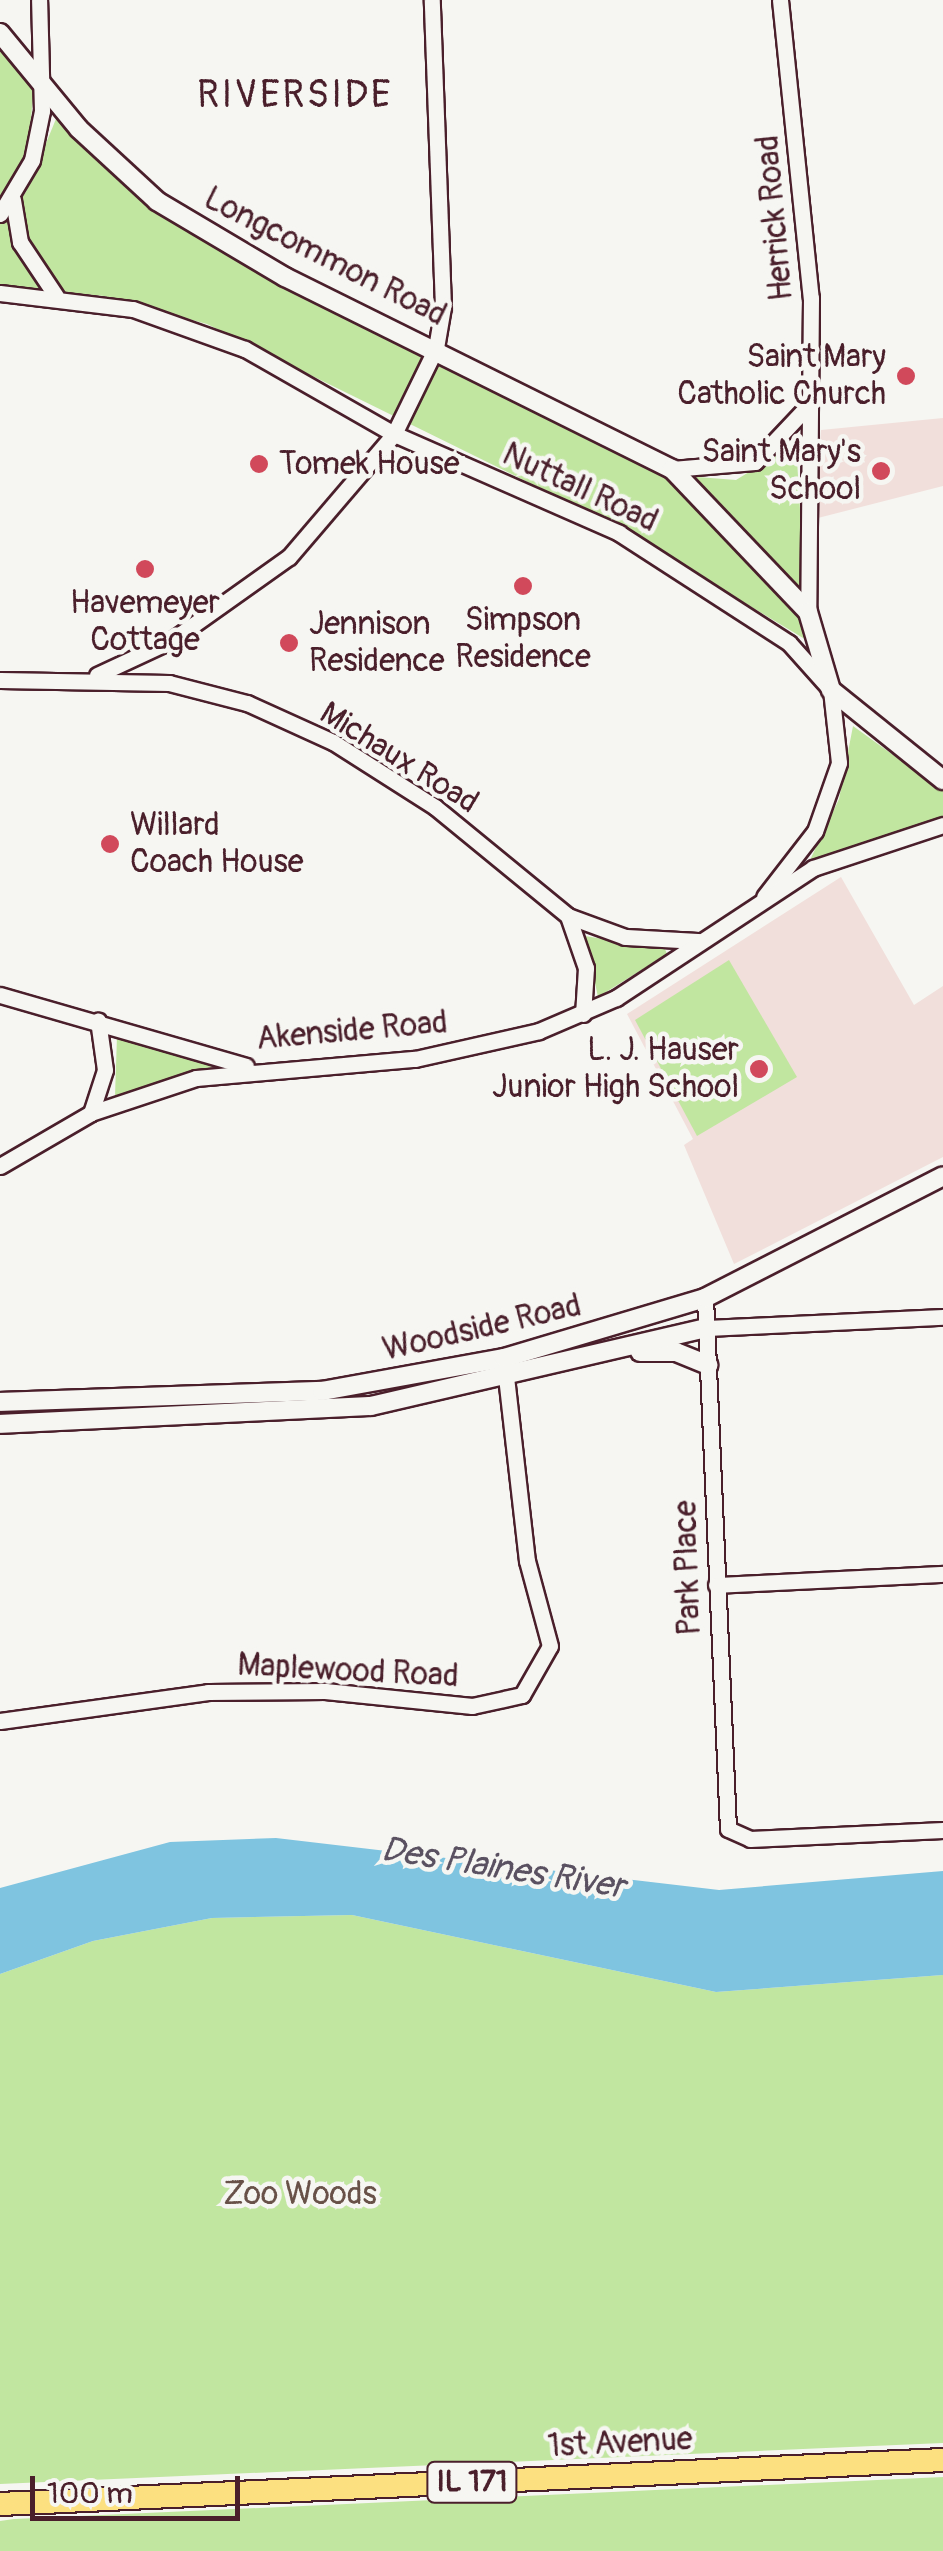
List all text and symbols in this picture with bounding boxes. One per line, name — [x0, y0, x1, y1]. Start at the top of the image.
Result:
district label: RIVERSIDE — [197, 73, 393, 119]
street label: Herrick Road — [749, 134, 801, 302]
street label: Longcommon Road — [198, 179, 452, 335]
place label: Saint Mary Catholic Church — [677, 339, 886, 414]
marker: Saint Mary Catholic Church — [895, 365, 917, 387]
place label: Saint Mary's School — [701, 434, 861, 509]
street label: Nuttall Road — [496, 435, 664, 541]
place label: Tomek House — [279, 445, 460, 483]
marker: Tomek House — [248, 453, 270, 475]
marker: Saint Mary's School — [870, 460, 892, 482]
marker: Havemeyer Cottage — [134, 558, 156, 580]
marker: Simpson Residence — [512, 575, 534, 597]
place label: Havemeyer Cottage — [70, 585, 220, 660]
place label: Simpson Residence — [455, 602, 591, 677]
place label: Jennison Residence — [309, 606, 445, 681]
marker: Jennison Residence — [278, 632, 300, 654]
street label: Michaux Road — [313, 694, 485, 822]
place label: Willard Coach House — [130, 807, 304, 882]
marker: Willard Coach House — [99, 833, 121, 855]
street label: Akenside Road — [255, 1004, 449, 1058]
place label: L. J. Hauser Junior High School — [492, 1032, 739, 1107]
marker: L. J. Hauser Junior High School — [748, 1058, 770, 1080]
street label: Woodside Road — [379, 1287, 585, 1369]
street label: Park Place — [666, 1500, 710, 1636]
street label: Maplewood Road — [236, 1646, 460, 1696]
water label: Des Plaines River — [378, 1828, 628, 1908]
park label: Zoo Woods — [223, 2175, 377, 2213]
street label: 1st Avenue — [547, 2420, 693, 2466]
scale bar — [35, 2456, 245, 2518]
road number: IL 171 — [424, 2457, 520, 2507]
text: 100 m — [47, 2475, 133, 2512]

